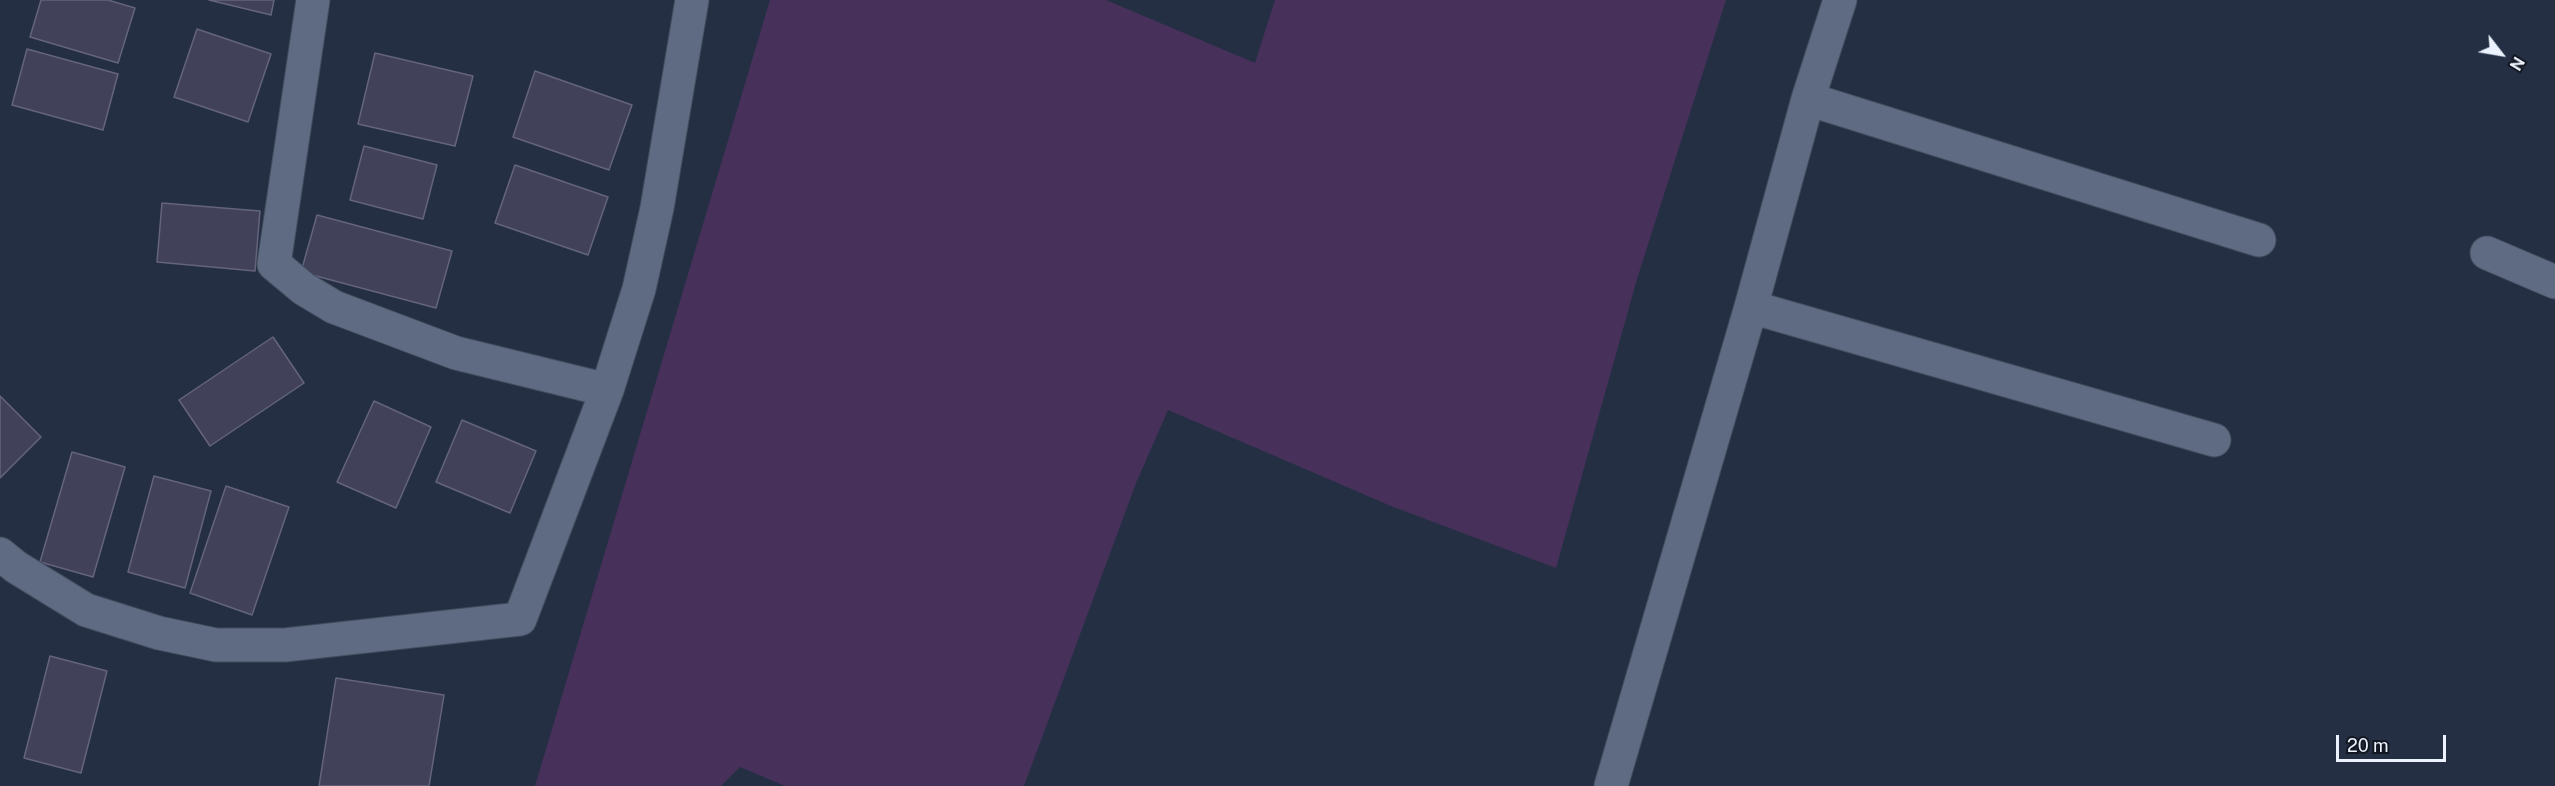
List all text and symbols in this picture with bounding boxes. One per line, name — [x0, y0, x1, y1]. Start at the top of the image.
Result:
north arrow — [2471, 24, 2531, 84]
text: N — [2505, 53, 2528, 74]
scale bar — [2339, 723, 2448, 761]
text: 20 m — [2347, 735, 2389, 756]

